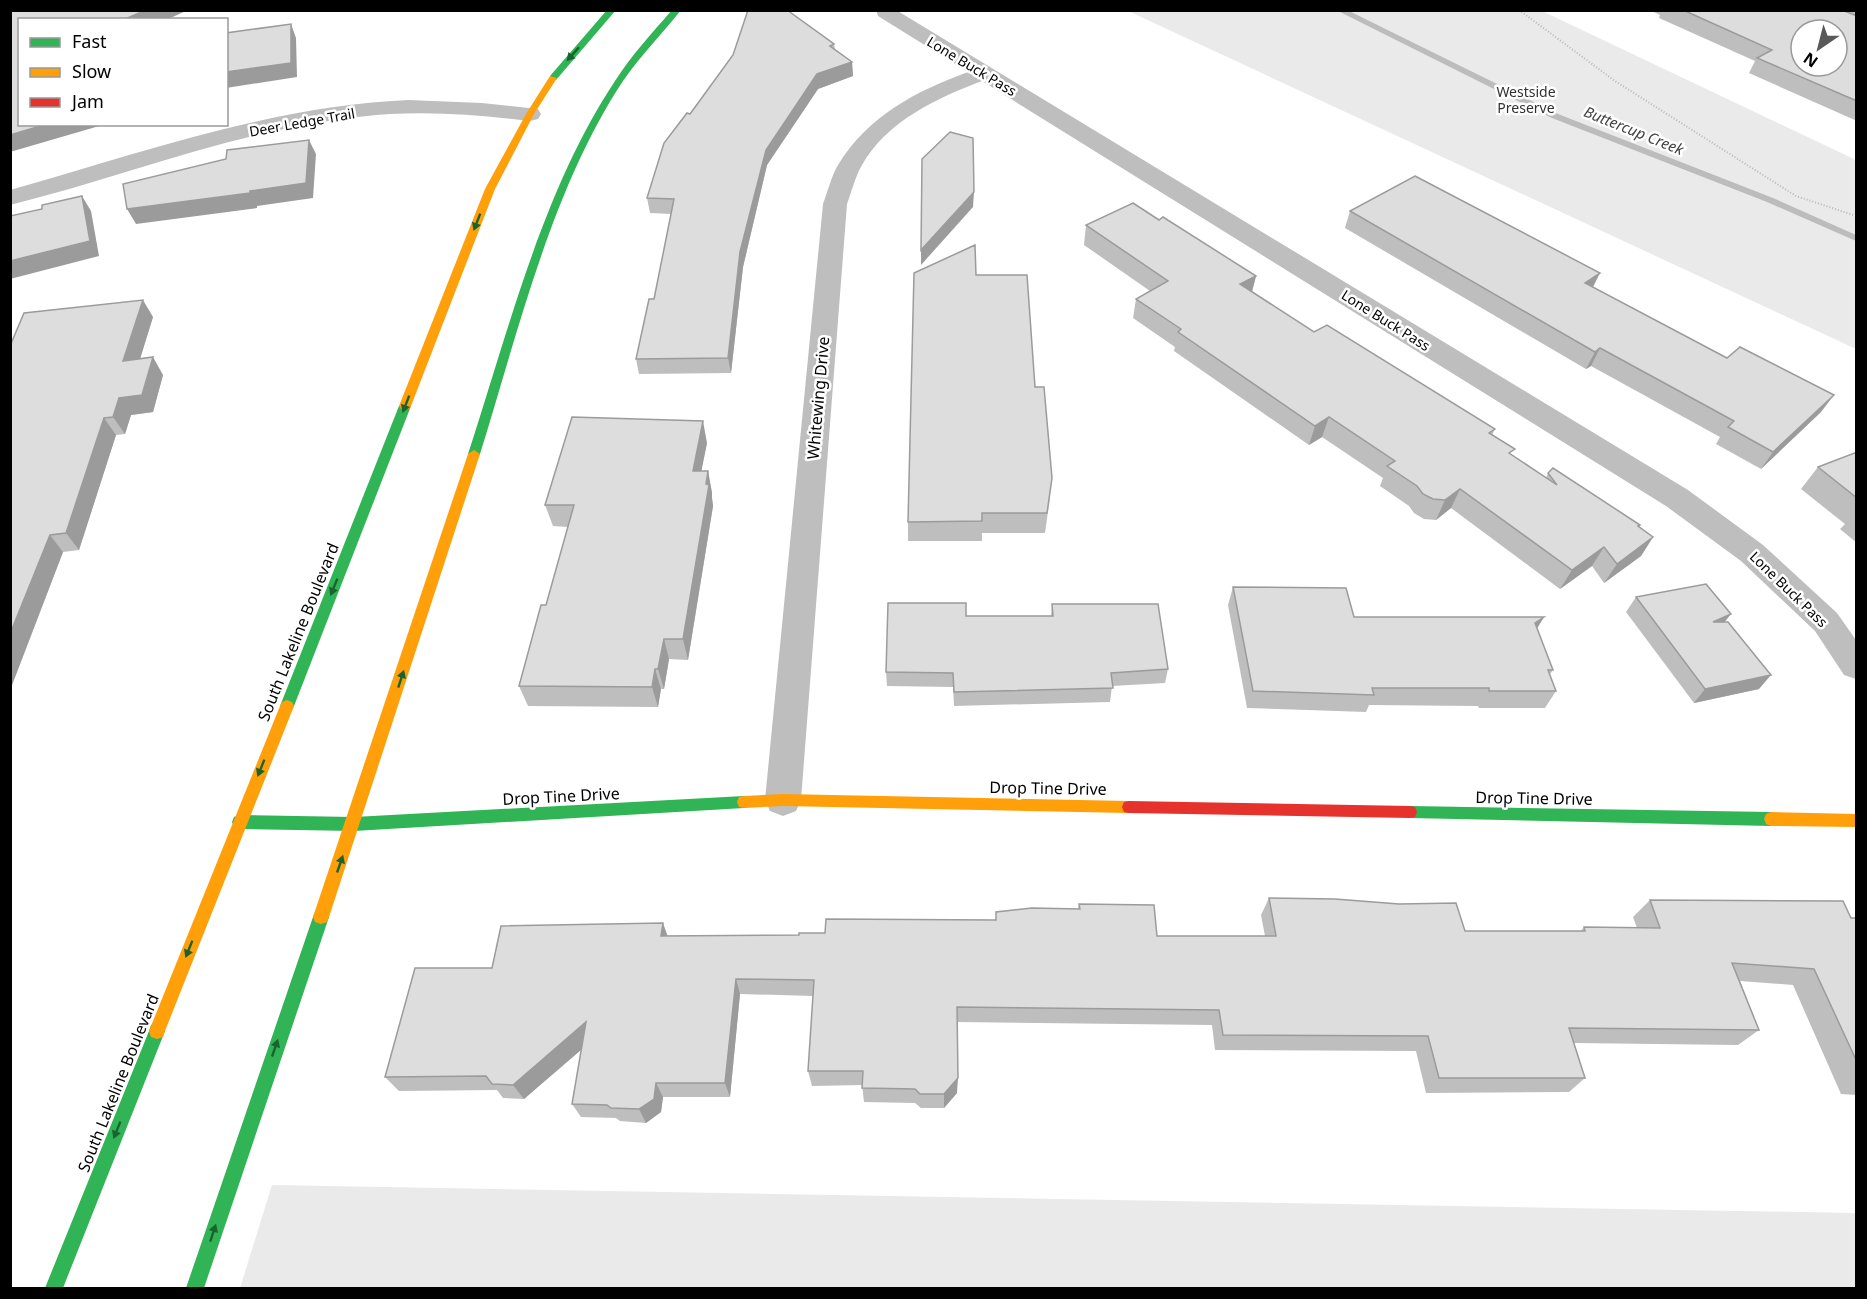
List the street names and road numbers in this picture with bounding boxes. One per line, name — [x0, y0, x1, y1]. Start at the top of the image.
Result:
street label: Lone Buck Pass — [924, 32, 1021, 100]
street label: Deer Ledge Trail — [248, 103, 356, 141]
street label: Lone Buck Pass — [1338, 285, 1434, 355]
street label: Whitewing Drive — [802, 336, 834, 460]
street label: South Lakeline Boulevard — [252, 540, 344, 724]
street label: Lone Buck Pass — [1746, 547, 1832, 631]
street label: Drop Tine Drive — [989, 776, 1107, 800]
street label: Drop Tine Drive — [502, 782, 620, 810]
street label: Drop Tine Drive — [1475, 786, 1593, 810]
street label: South Lakeline Boulevard — [72, 991, 164, 1175]

